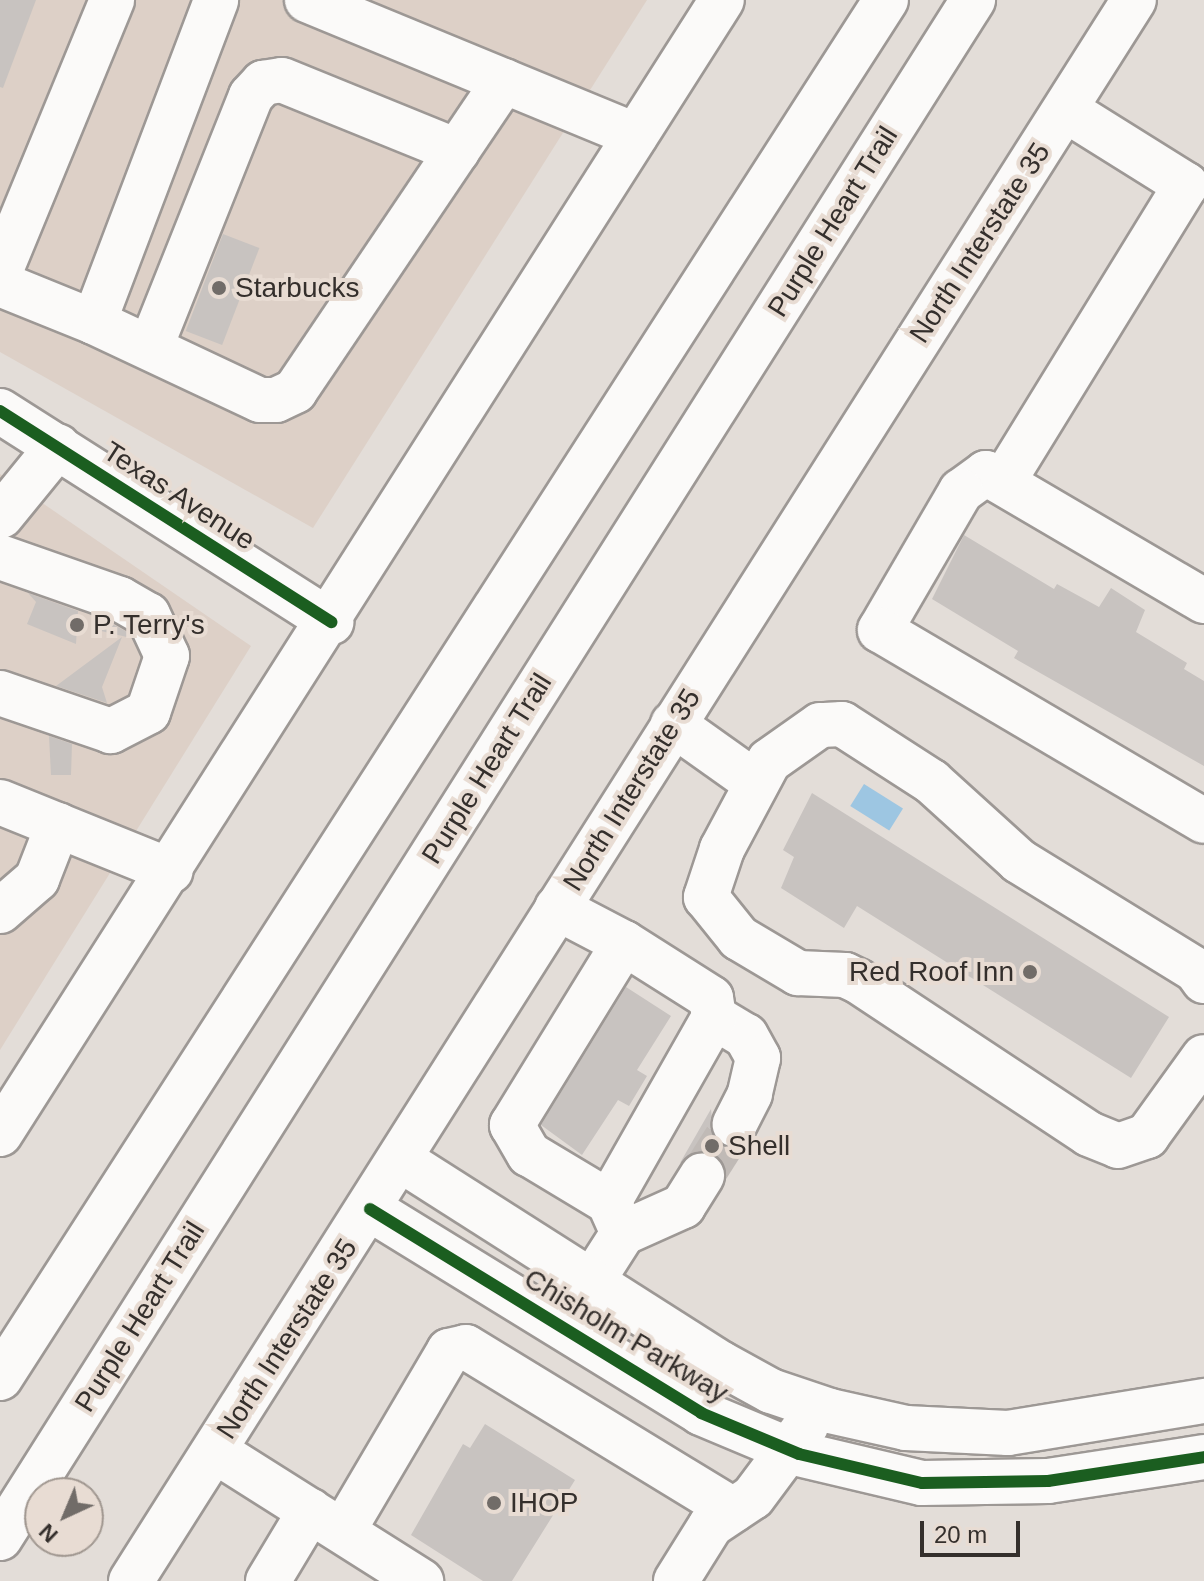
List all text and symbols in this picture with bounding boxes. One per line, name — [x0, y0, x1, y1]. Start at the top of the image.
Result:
street label: Purple Heart Trail — [761, 121, 905, 323]
street label: North Interstate 35 — [903, 137, 1057, 349]
place label: Starbucks — [235, 271, 359, 305]
marker: Starbucks — [210, 279, 228, 297]
street label: Texas Avenue — [96, 434, 262, 558]
place label: P. Terry's — [93, 608, 205, 642]
marker: P. Terry's — [68, 616, 86, 634]
street label: Purple Heart Trail — [415, 668, 559, 870]
street label: North Interstate 35 — [556, 683, 708, 897]
place label: Red Roof Inn — [849, 955, 1014, 989]
marker: Red Roof Inn — [1021, 963, 1039, 981]
place label: Shell — [728, 1129, 790, 1163]
marker: Shell — [703, 1137, 721, 1155]
street label: Purple Heart Trail — [68, 1216, 212, 1418]
street label: North Interstate 35 — [210, 1233, 364, 1445]
street label: Chisholm Parkway — [518, 1262, 734, 1410]
north arrow — [24, 1477, 104, 1557]
place label: IHOP — [510, 1486, 578, 1520]
marker: IHOP — [485, 1494, 503, 1512]
scale bar — [924, 1505, 1024, 1555]
text: N — [34, 1519, 63, 1548]
text: 20 m — [934, 1521, 987, 1548]

